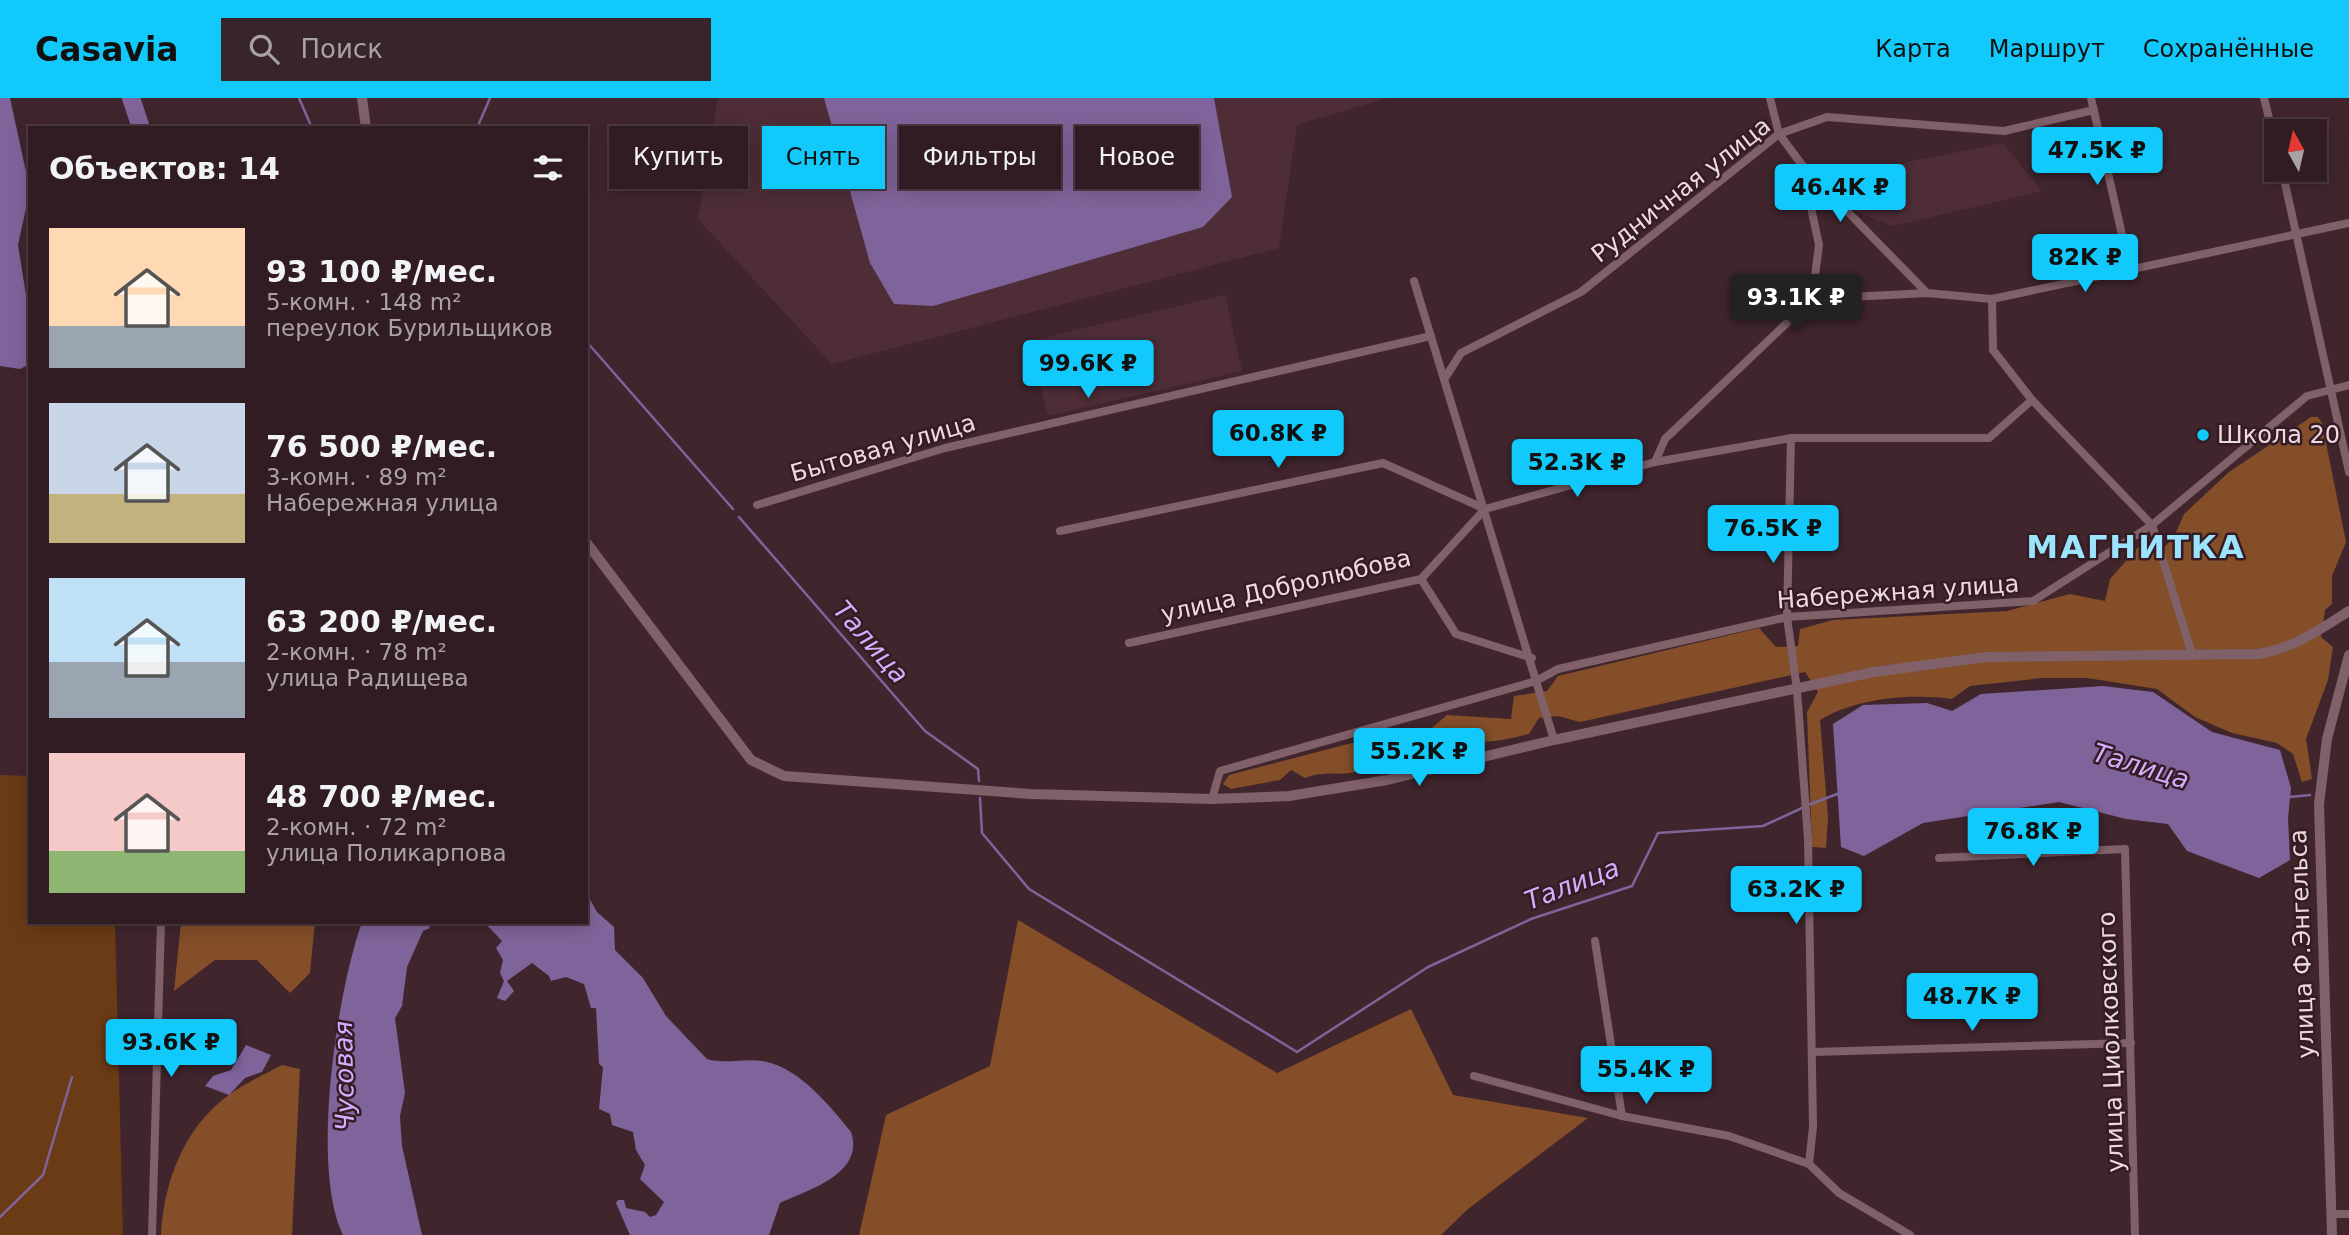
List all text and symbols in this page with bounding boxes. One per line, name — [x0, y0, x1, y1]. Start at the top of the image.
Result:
search box — [221, 18, 711, 81]
text: Casavia — [35, 30, 179, 69]
icon: search — [245, 30, 283, 68]
text: Поиск — [301, 34, 383, 64]
text: Карта — [1875, 35, 1951, 63]
text: Маршрут — [1989, 35, 2105, 63]
text: Сохранённые — [2143, 35, 2314, 63]
street label: Рудничная улица — [1586, 111, 1776, 269]
north arrow — [2264, 119, 2328, 182]
map controls — [2264, 119, 2327, 182]
chip: Купить — [609, 126, 748, 189]
chip: Снять — [762, 126, 885, 189]
chip: Фильтры — [899, 126, 1061, 189]
chip: Новое — [1075, 126, 1199, 189]
pin: 47.5K ₽ — [2032, 127, 2162, 187]
text: 47.5K ₽ — [2048, 137, 2146, 163]
icon: filters — [529, 149, 567, 187]
text: Объектов: 14 — [49, 151, 280, 186]
pin: 46.4K ₽ — [1775, 164, 1905, 224]
text: 46.4K ₽ — [1791, 174, 1889, 200]
pin: 82K ₽ — [2036, 234, 2134, 294]
text: 82K ₽ — [2048, 244, 2122, 270]
text: 93 100 ₽/мес. — [266, 254, 497, 289]
icon: home — [105, 256, 189, 340]
pin: 93.1K ₽ — [1731, 274, 1861, 334]
text: 93.1K ₽ — [1747, 284, 1845, 310]
text: 5-комн. · 148 m² — [266, 289, 461, 315]
text: переулок Бурильщиков — [266, 315, 553, 341]
pin: 99.6K ₽ — [1023, 341, 1153, 400]
text: 99.6K ₽ — [1039, 350, 1137, 376]
street label: Бытовая улица — [787, 408, 979, 488]
pin: 60.8K ₽ — [1213, 410, 1343, 470]
text: 60.8K ₽ — [1229, 420, 1327, 446]
place label: Школа 20 — [2217, 421, 2340, 449]
marker: Школа 20 — [2195, 427, 2211, 443]
text: 76 500 ₽/мес. — [266, 429, 497, 464]
icon: home — [105, 431, 189, 515]
pin: 52.3K ₽ — [1512, 440, 1642, 499]
text: 52.3K ₽ — [1528, 449, 1626, 475]
text: 3-комн. · 89 m² — [266, 464, 447, 490]
text: Набережная улица — [266, 490, 498, 516]
pin: 76.5K ₽ — [1708, 505, 1838, 565]
text: 76.5K ₽ — [1724, 515, 1822, 541]
district label: МАГНИТКА — [2026, 528, 2246, 566]
street label: улица Добролюбова — [1158, 544, 1414, 628]
street label: Набережная улица — [1776, 570, 2020, 614]
water label: Талица — [827, 595, 915, 689]
text: 63 200 ₽/мес. — [266, 604, 497, 639]
icon: home — [105, 606, 189, 690]
text: 2-комн. · 78 m² — [266, 639, 447, 665]
text: улица Радищева — [266, 665, 469, 691]
pin: 55.2K ₽ — [1354, 728, 1484, 788]
water label: Талица — [2089, 737, 2193, 795]
text: 55.2K ₽ — [1370, 738, 1468, 764]
text: 48 700 ₽/мес. — [266, 779, 497, 814]
icon: home — [105, 781, 189, 865]
pin: 76.8K ₽ — [1968, 808, 2098, 868]
text: 2-комн. · 72 m² — [266, 814, 447, 840]
text: 76.8K ₽ — [1984, 818, 2082, 844]
street label: улица Ф.Энгельса — [2284, 829, 2320, 1059]
text: улица Поликарпова — [266, 840, 507, 866]
water label: Талица — [1520, 852, 1624, 916]
pin: 63.2K ₽ — [1731, 866, 1861, 926]
text: 63.2K ₽ — [1747, 876, 1845, 902]
street label: улица Циолковского — [2092, 911, 2130, 1173]
pin: 48.7K ₽ — [1907, 974, 2037, 1033]
text: 48.7K ₽ — [1923, 983, 2021, 1009]
pin: 93.6K ₽ — [106, 1020, 236, 1079]
water label: Чусовая — [328, 1021, 360, 1131]
text: 93.6K ₽ — [122, 1029, 220, 1055]
pin: 55.4K ₽ — [1581, 1046, 1711, 1106]
text: 55.4K ₽ — [1597, 1056, 1695, 1082]

